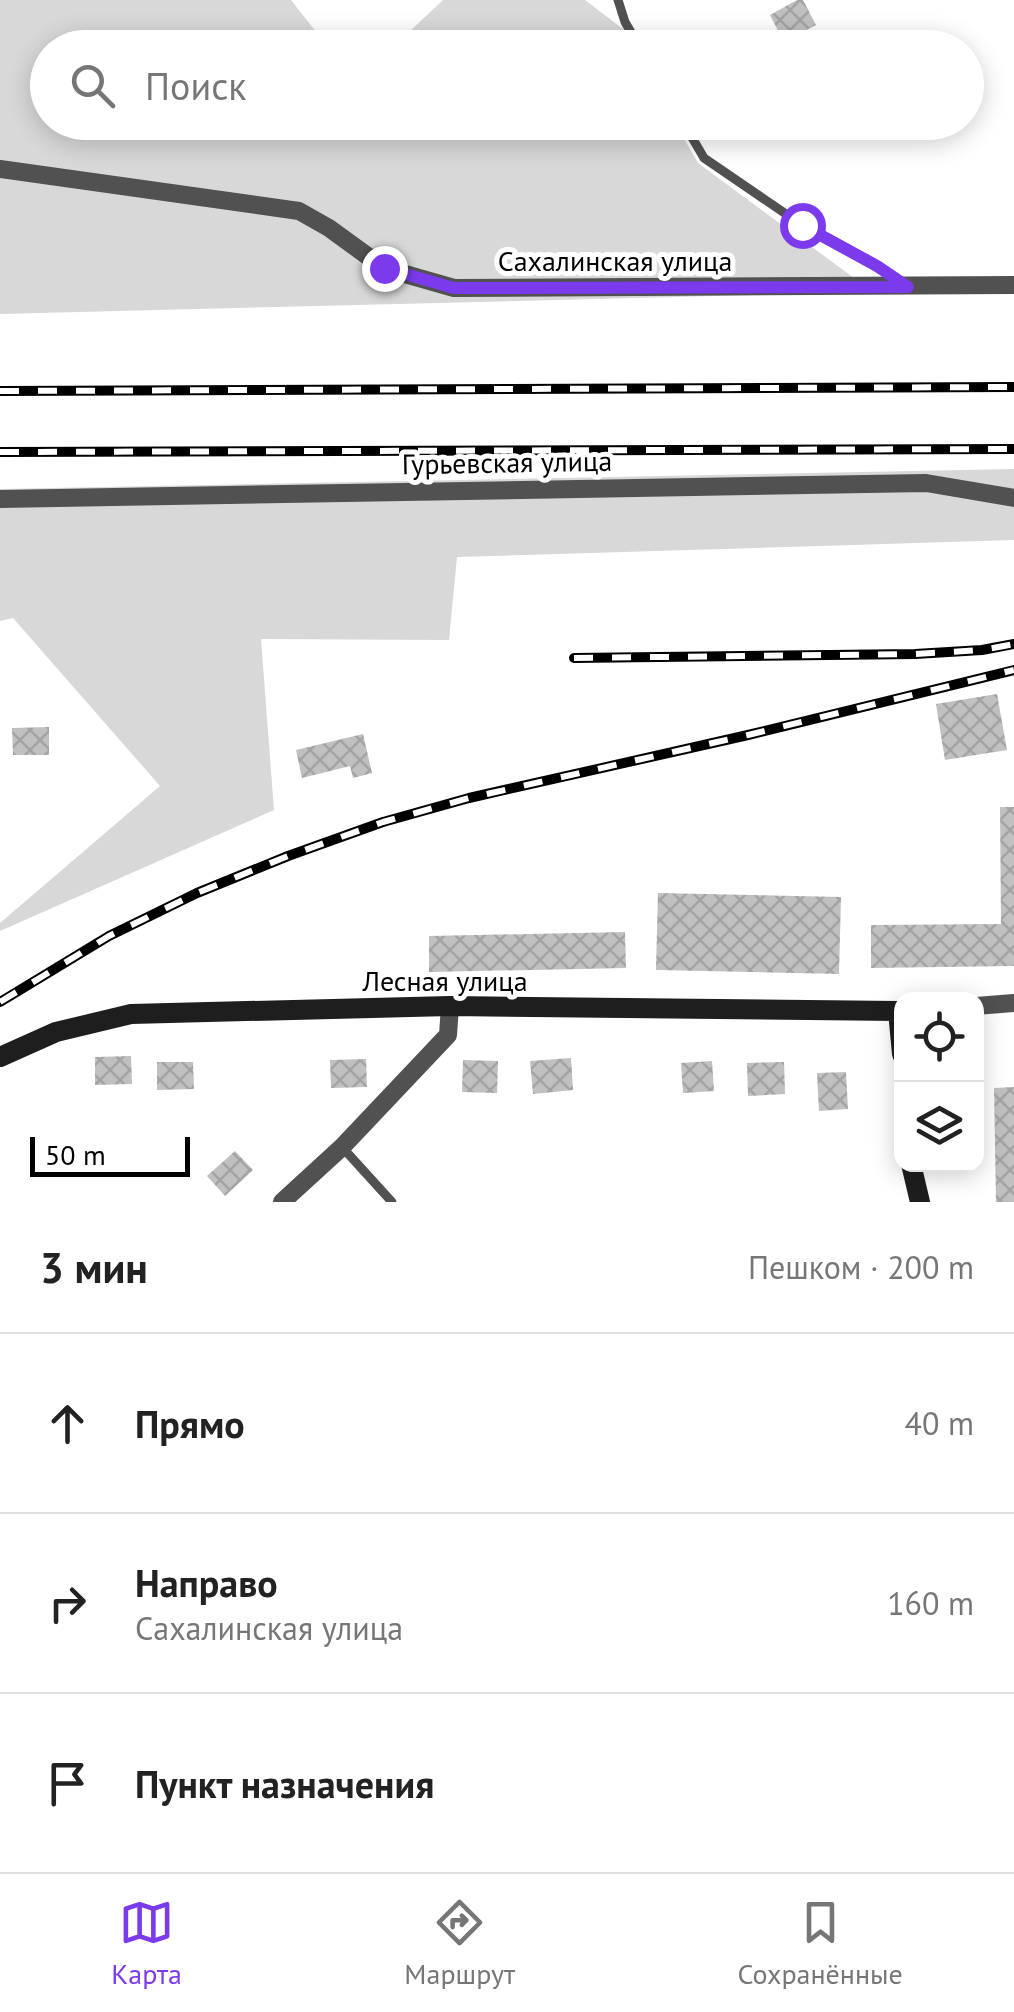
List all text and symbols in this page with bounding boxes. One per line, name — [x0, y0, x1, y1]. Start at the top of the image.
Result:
search box — [30, 30, 984, 140]
icon: search — [65, 58, 120, 113]
text: Поиск — [145, 61, 246, 110]
route start — [780, 203, 826, 249]
street label: Сахалинская улица — [498, 242, 732, 279]
route end — [362, 246, 408, 292]
street label: Гурьевская улица — [402, 442, 612, 482]
street label: Лесная улица — [361, 962, 528, 999]
map controls — [894, 992, 984, 1172]
button: locate — [894, 992, 984, 1082]
button: layers — [894, 1082, 984, 1172]
scale bar — [30, 1132, 190, 1176]
text: 50 m — [45, 1136, 106, 1173]
text: 3 мин — [40, 1240, 148, 1295]
text: Пешком · 200 m — [748, 1246, 974, 1288]
icon: ahead — [40, 1396, 95, 1451]
text: Прямо — [135, 1399, 245, 1448]
text: 40 m — [905, 1402, 974, 1444]
text: Направо — [135, 1558, 278, 1607]
icon: right — [40, 1576, 95, 1631]
text: 160 m — [887, 1582, 974, 1624]
text: Сахалинская улица — [135, 1607, 403, 1649]
icon: arrive — [40, 1756, 95, 1811]
text: Пункт назначения — [135, 1759, 434, 1808]
tab: Карта — [111, 1895, 182, 1992]
tab: Маршрут — [404, 1895, 515, 1992]
tab: Сохранённые — [738, 1895, 903, 1992]

